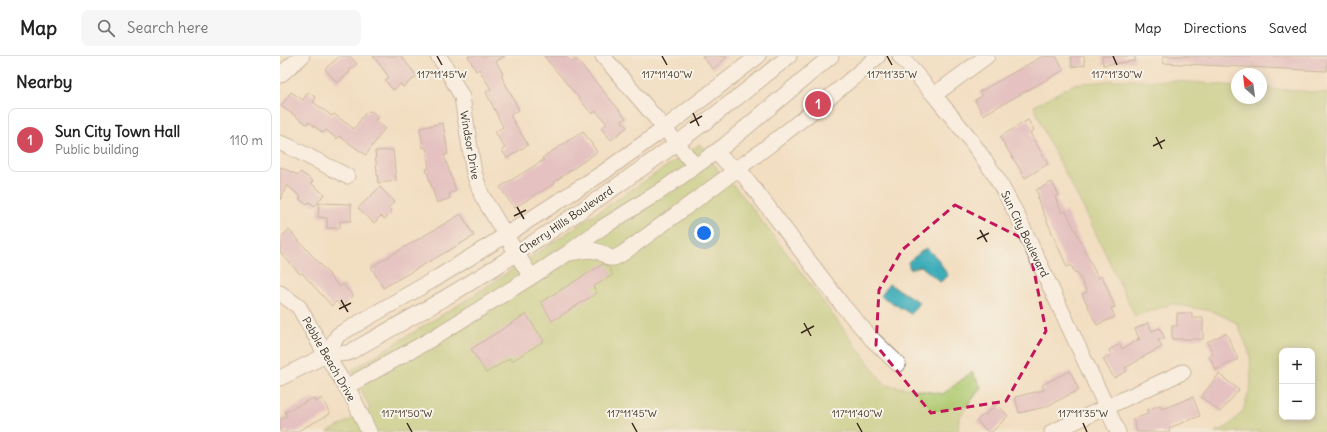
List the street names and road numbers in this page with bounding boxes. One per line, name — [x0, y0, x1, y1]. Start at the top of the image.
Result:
street label: Windsor Drive — [457, 110, 483, 181]
street label: Cherry Hills Boulevard — [516, 183, 616, 257]
street label: Sun City Boulevard — [998, 189, 1052, 280]
street label: Pebble Beach Drive — [299, 314, 359, 404]

